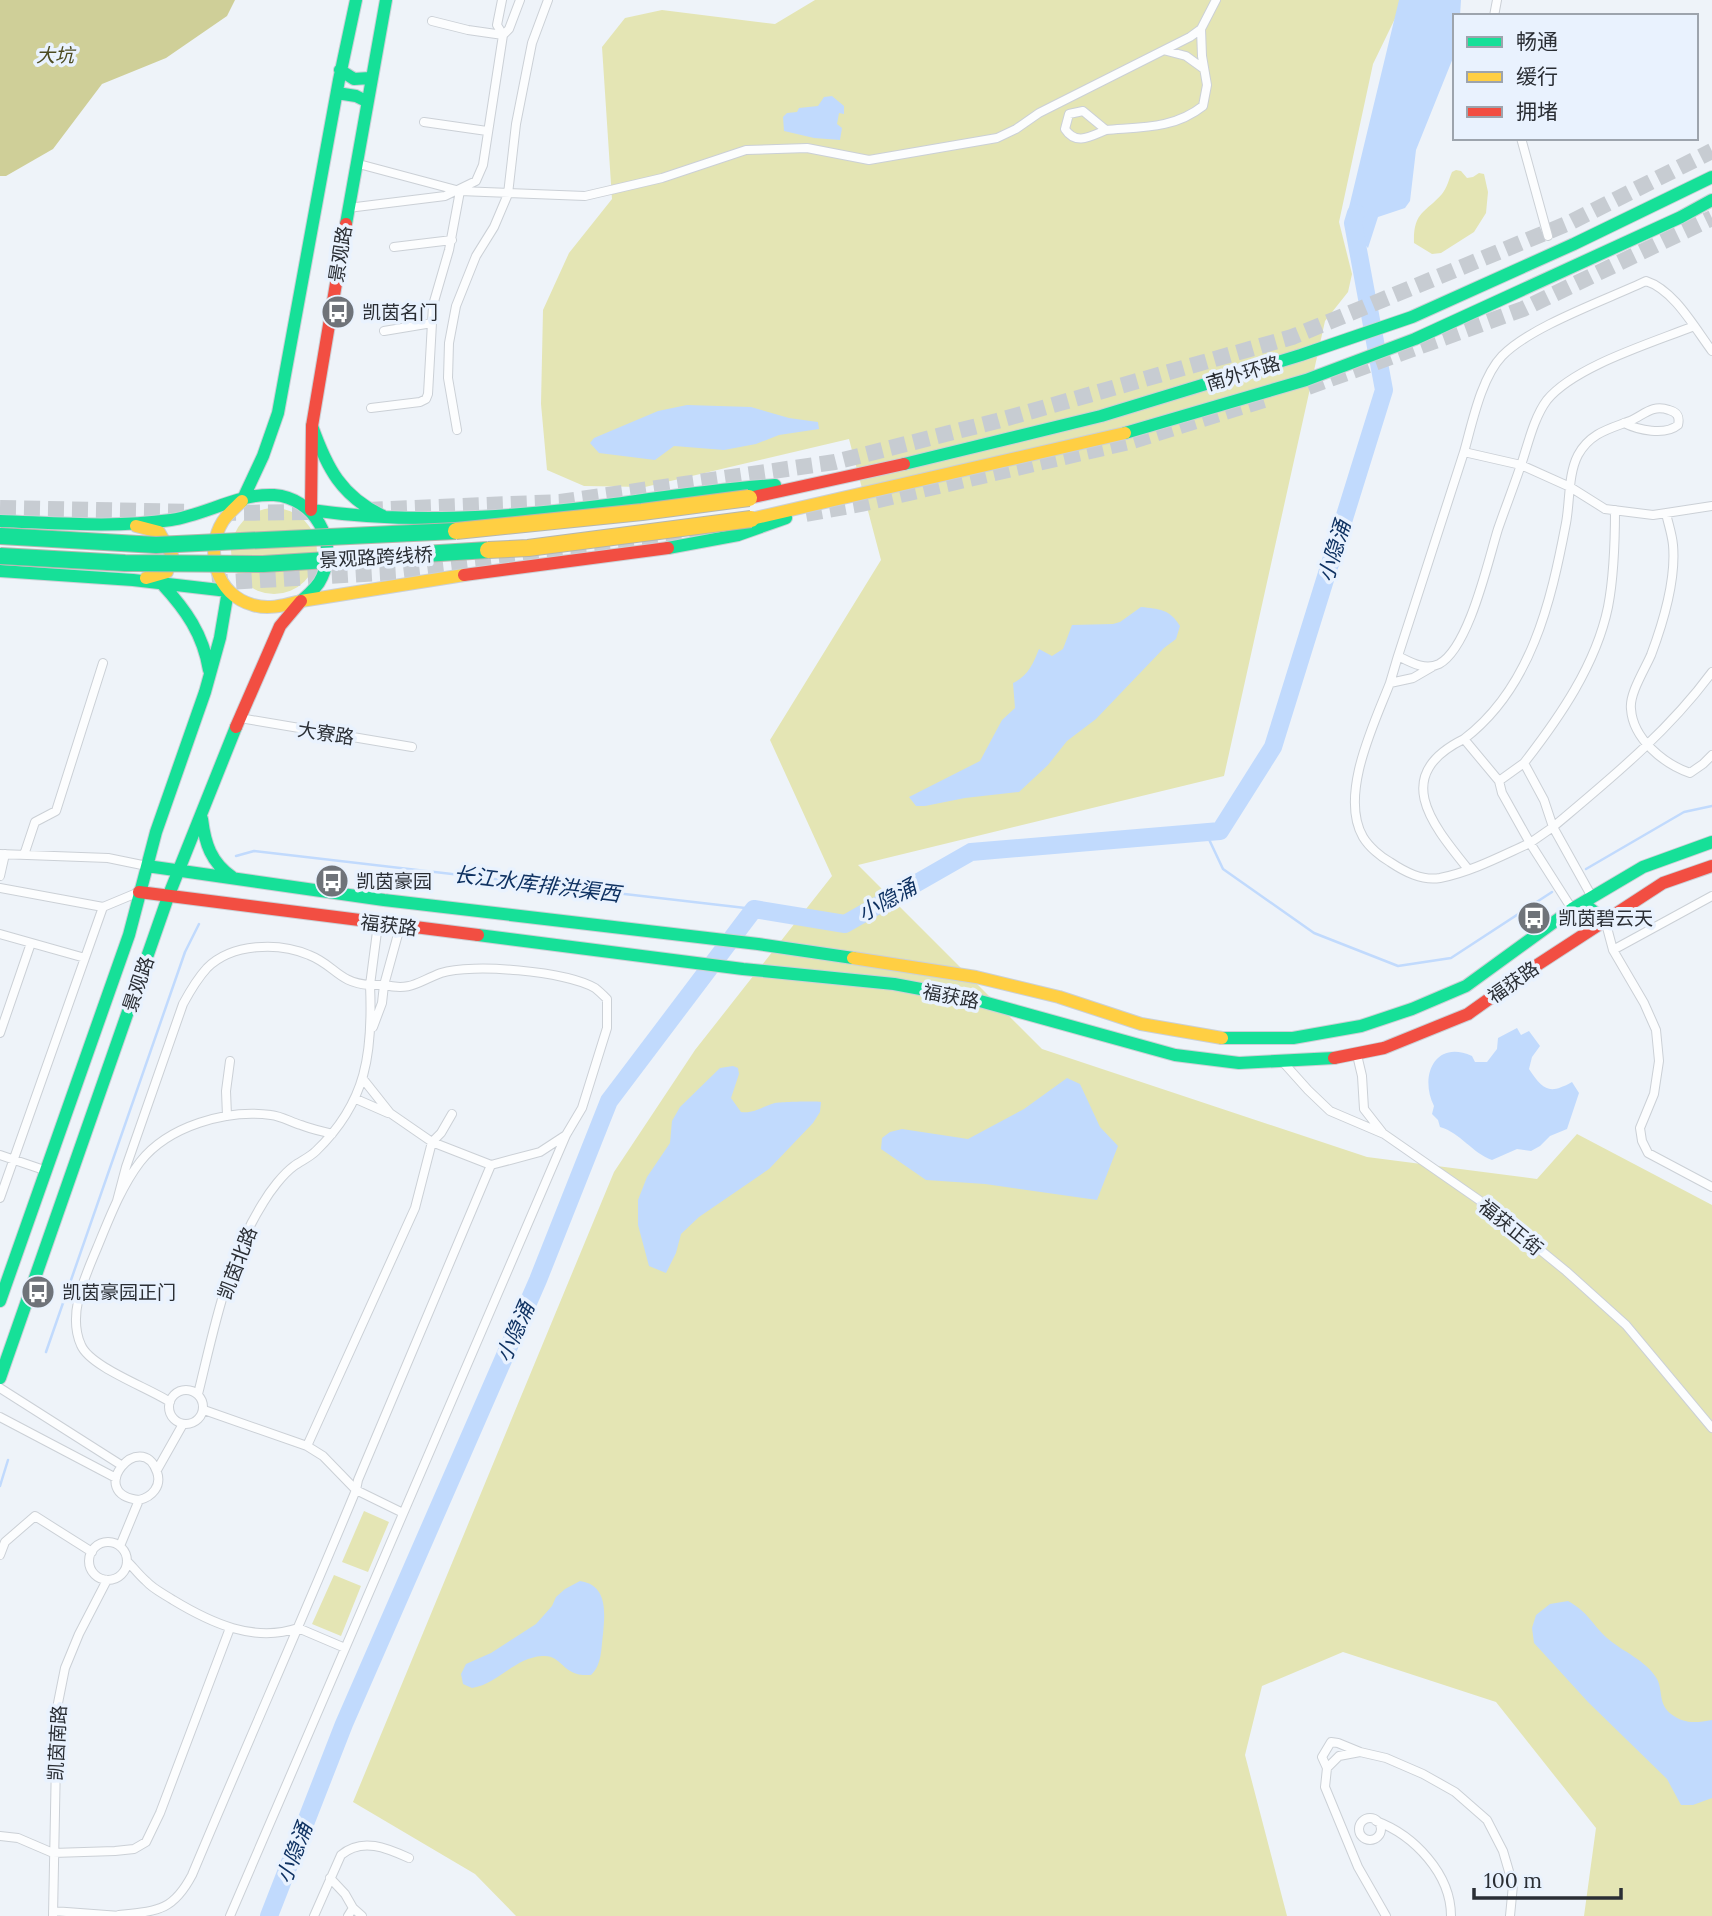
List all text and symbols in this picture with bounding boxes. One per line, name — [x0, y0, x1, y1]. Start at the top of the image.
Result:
legend — [1453, 14, 1698, 140]
text: 畅通 — [1516, 28, 1558, 55]
park label: 大坑 — [36, 43, 77, 67]
text: 缓行 — [1516, 63, 1558, 90]
text: 拥堵 — [1516, 98, 1558, 125]
street label: 景观路 — [324, 224, 356, 284]
bus stop icon: 凯茵名门 — [319, 293, 357, 331]
place label: 凯茵名门 — [362, 300, 438, 324]
street label: 南外环路 — [1203, 350, 1283, 396]
water label: 小隐涌 — [1312, 515, 1357, 585]
street label: 景观路跨线桥 — [318, 542, 434, 572]
street label: 大寮路 — [296, 717, 356, 749]
water label: 长江水库排洪渠西 — [452, 860, 625, 908]
bus stop icon: 凯茵豪园 — [313, 862, 351, 900]
place label: 凯茵豪园 — [356, 869, 432, 893]
water label: 小隐涌 — [853, 872, 923, 927]
bus stop icon: 凯茵碧云天 — [1515, 899, 1553, 937]
place label: 凯茵碧云天 — [1558, 906, 1653, 930]
street label: 福获路 — [359, 910, 419, 940]
street label: 景观路 — [117, 953, 159, 1015]
street label: 福获路 — [1483, 956, 1543, 1008]
street label: 福获路 — [921, 979, 981, 1013]
street label: 福获正街 — [1474, 1194, 1548, 1260]
street label: 凯茵北路 — [212, 1223, 262, 1303]
bus stop icon: 凯茵豪园正门 — [19, 1273, 57, 1311]
place label: 凯茵豪园正门 — [62, 1280, 176, 1304]
water label: 小隐涌 — [490, 1296, 541, 1366]
street label: 凯茵南路 — [43, 1704, 71, 1782]
water label: 小隐涌 — [270, 1817, 319, 1887]
scale bar — [1474, 1856, 1621, 1900]
text: 100 m — [1484, 1867, 1542, 1894]

